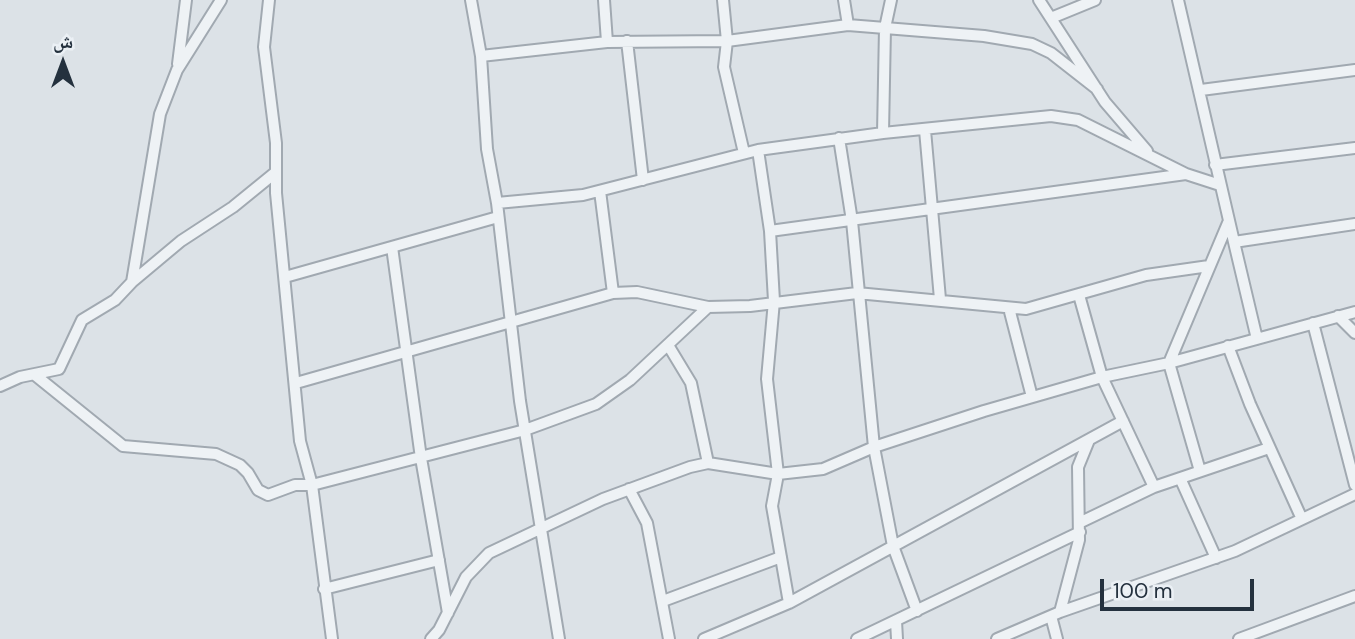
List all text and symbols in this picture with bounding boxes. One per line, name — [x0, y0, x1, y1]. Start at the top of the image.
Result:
north arrow — [28, 28, 98, 98]
text: ش — [53, 29, 73, 54]
scale bar — [1103, 566, 1257, 610]
text: 100 m — [1113, 577, 1173, 605]

